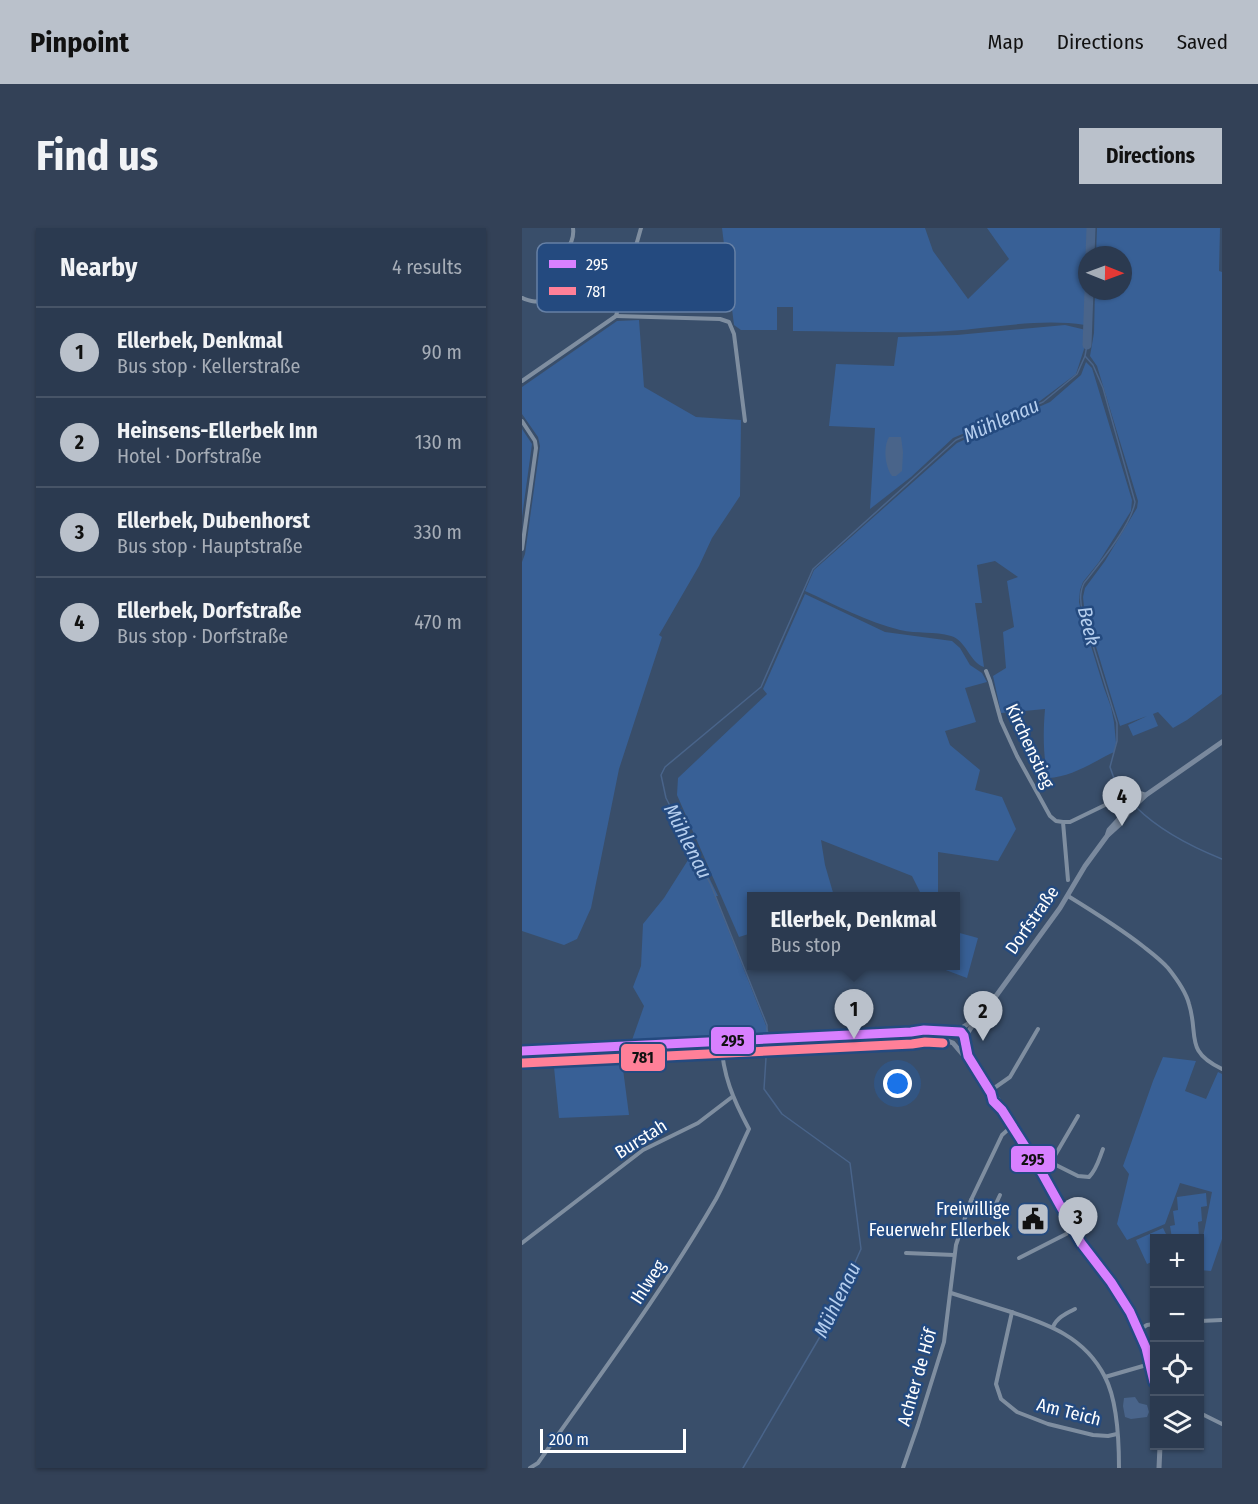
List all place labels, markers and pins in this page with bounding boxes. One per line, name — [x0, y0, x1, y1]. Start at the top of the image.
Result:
pin: 4 — [1102, 776, 1142, 826]
pin: 1 — [834, 990, 874, 1039]
pin: 2 — [964, 992, 1002, 1041]
place label: Freiwillige Feuerwehr Ellerbek — [869, 1198, 1011, 1241]
pin: 3 — [1058, 1198, 1098, 1247]
public building icon: Freiwillige Feuerwehr Ellerbek — [1015, 1201, 1051, 1237]

